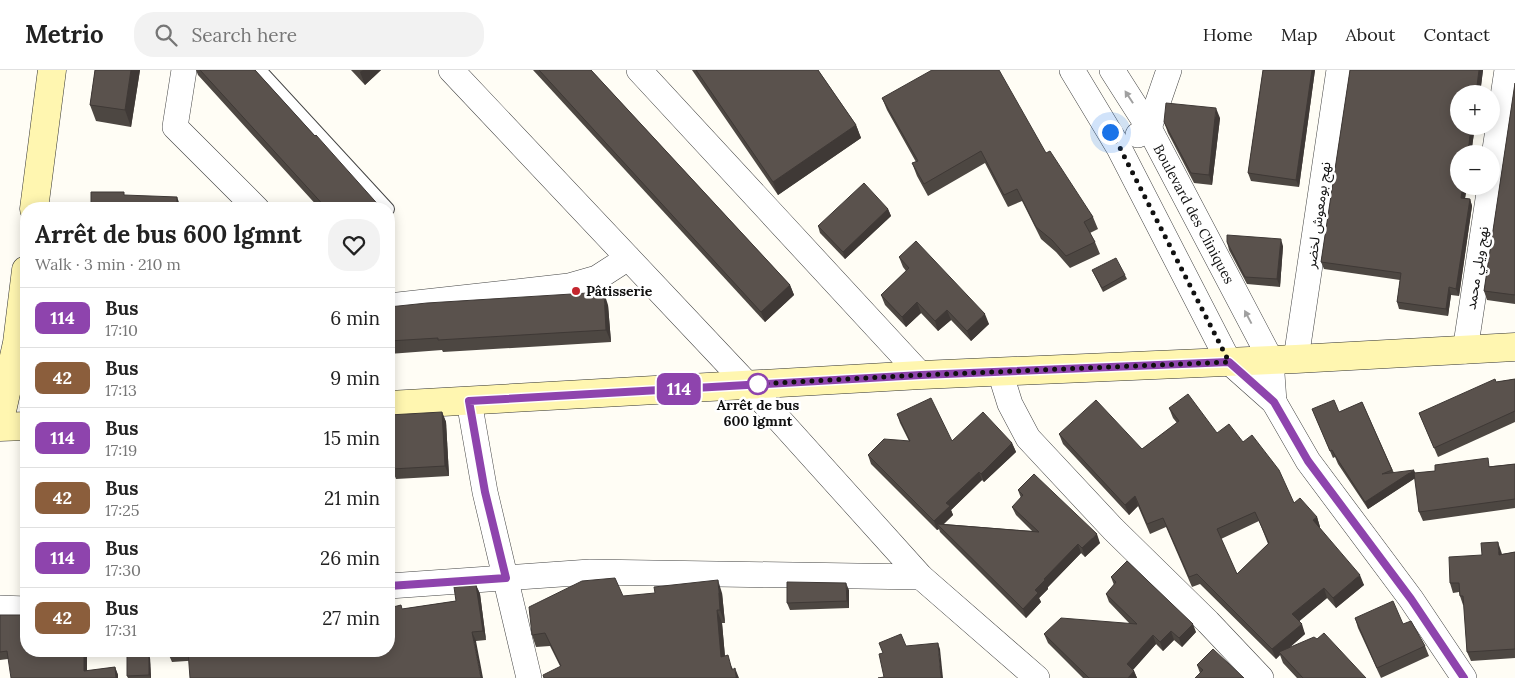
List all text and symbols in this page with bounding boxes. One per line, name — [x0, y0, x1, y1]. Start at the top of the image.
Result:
search box — [134, 12, 484, 57]
text: Metrio — [25, 19, 104, 50]
icon: search — [152, 21, 180, 49]
text: Search here — [192, 23, 297, 47]
text: Home — [1203, 23, 1253, 46]
text: Map — [1281, 23, 1317, 46]
text: About — [1345, 23, 1395, 46]
text: Contact — [1423, 23, 1490, 46]
map controls — [1450, 85, 1500, 195]
button: + — [1450, 85, 1500, 135]
one-way arrow — [1124, 91, 1133, 104]
your location — [1098, 120, 1123, 145]
street label: Boulevard des Cliniques — [1150, 141, 1238, 287]
button: − — [1450, 145, 1500, 195]
street label: نهج بومعوش لخضر — [1301, 160, 1336, 271]
text: Arrêt de bus 600 lgmnt — [35, 219, 302, 250]
button: heart — [328, 219, 380, 271]
street label: نهج ويلي محمد — [1462, 225, 1495, 311]
text: Walk · 3 min · 210 m — [35, 254, 181, 274]
place label: Pâtisserie — [586, 282, 653, 300]
marker: Pâtisserie — [570, 285, 582, 297]
text: Bus — [105, 296, 138, 320]
text: 114 — [50, 306, 75, 329]
text: 6 min — [330, 306, 380, 330]
one-way arrow — [1244, 310, 1252, 324]
text: 17:10 — [105, 320, 138, 340]
text: Bus — [105, 356, 138, 380]
text: 42 — [53, 366, 72, 389]
text: 9 min — [330, 366, 380, 390]
line badge: 114 — [650, 373, 708, 405]
marker: Arrêt de bus 600 lgmnt — [747, 373, 769, 395]
text: 114 — [667, 377, 691, 400]
text: 17:13 — [105, 380, 137, 400]
place label: Arrêt de bus 600 lgmnt — [717, 396, 800, 430]
text: Bus — [105, 416, 138, 440]
text: 114 — [50, 426, 75, 449]
text: 15 min — [324, 426, 380, 450]
text: 17:19 — [105, 440, 137, 460]
text: Bus — [105, 476, 138, 500]
text: 42 — [53, 486, 72, 509]
text: 21 min — [324, 486, 380, 510]
text: 17:25 — [105, 500, 140, 520]
text: Bus — [105, 536, 138, 560]
text: 114 — [50, 546, 75, 569]
text: 26 min — [320, 546, 380, 570]
text: 17:30 — [105, 560, 141, 580]
text: Bus — [105, 596, 138, 620]
text: 42 — [53, 606, 72, 629]
text: 27 min — [322, 606, 380, 630]
text: 17:31 — [105, 620, 137, 640]

